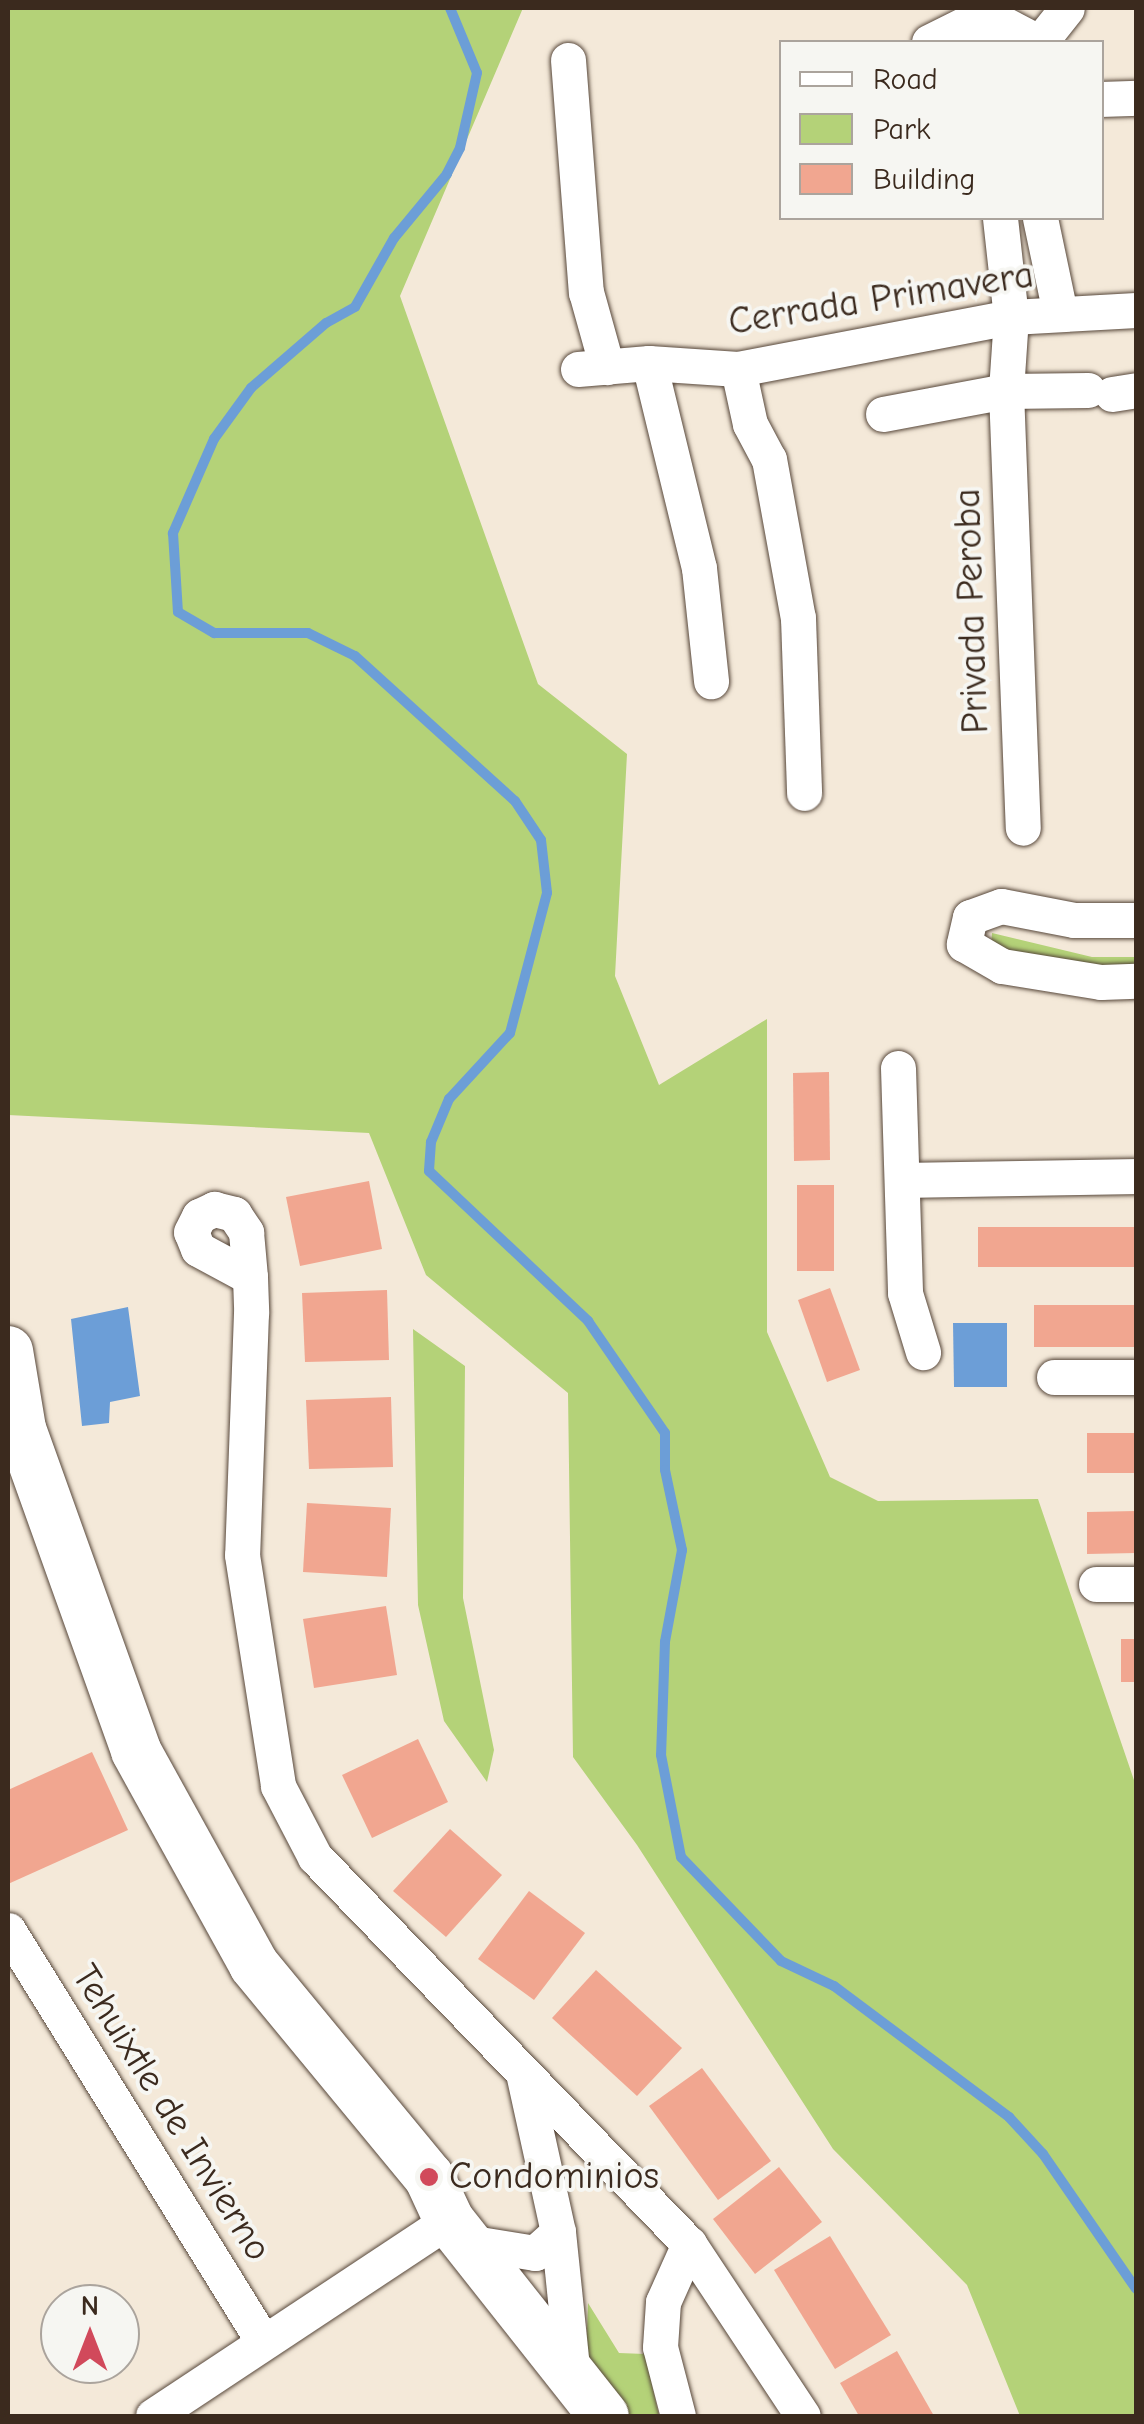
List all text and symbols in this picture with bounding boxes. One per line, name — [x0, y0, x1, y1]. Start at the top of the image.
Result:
legend — [779, 40, 1104, 220]
text: Road — [873, 62, 938, 97]
text: Park — [873, 112, 930, 147]
text: Building — [873, 162, 976, 197]
street label: Cerrada Primavera — [725, 252, 1037, 346]
street label: Privada Peroba — [945, 488, 999, 734]
street label: Tehuixtle de Invierno — [61, 1956, 281, 2270]
place label: Condominios — [449, 2154, 659, 2200]
marker: Condominios — [418, 2166, 440, 2188]
north arrow — [40, 2284, 140, 2384]
text: N — [81, 2290, 99, 2322]

